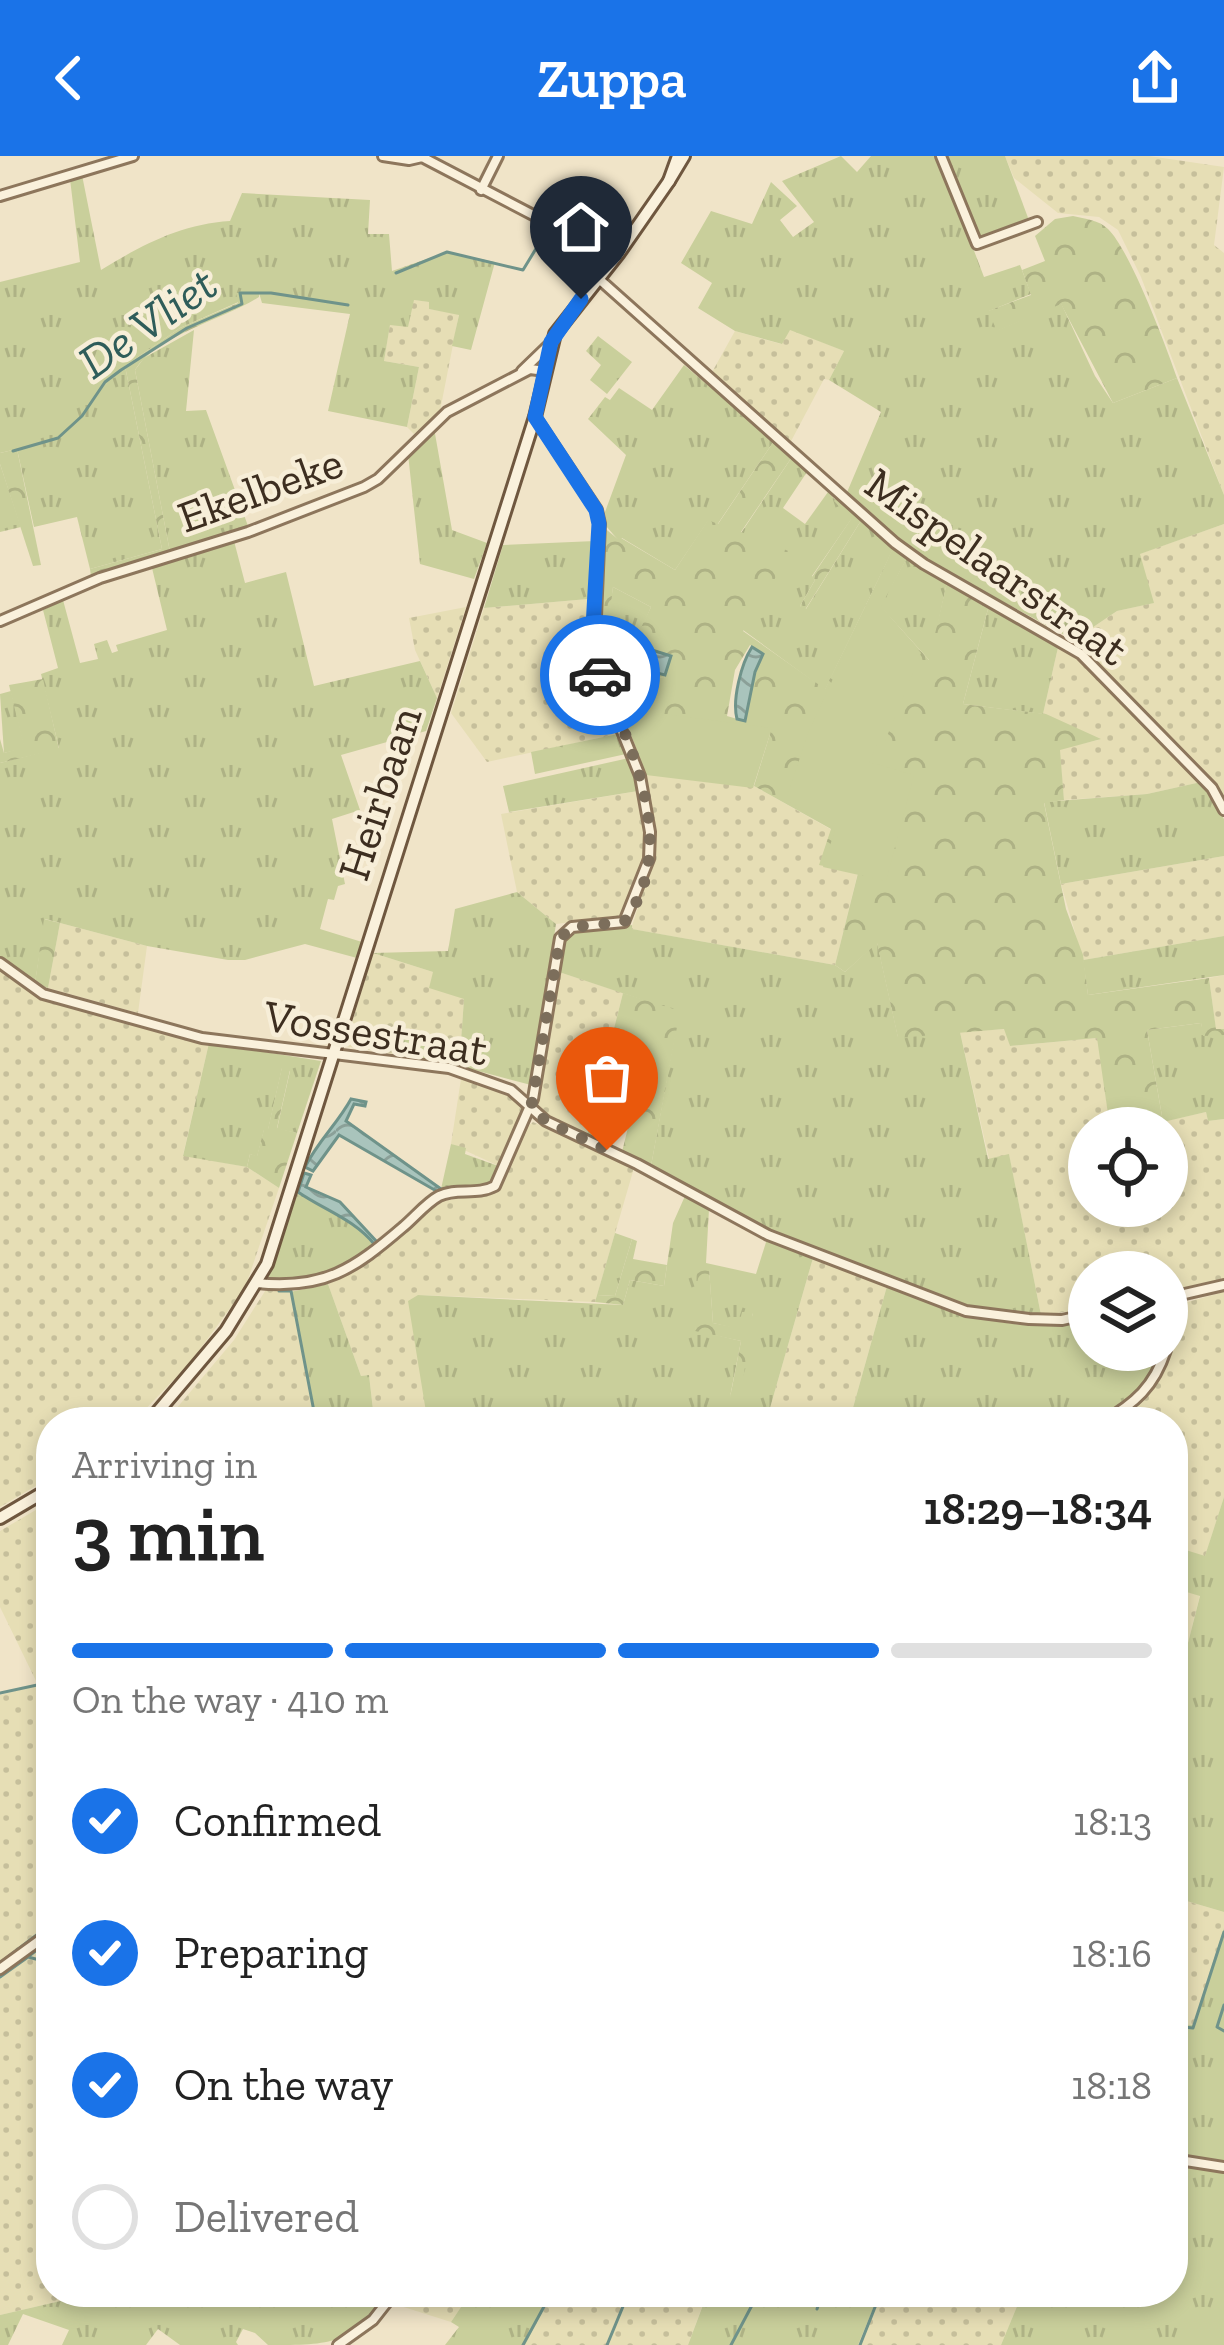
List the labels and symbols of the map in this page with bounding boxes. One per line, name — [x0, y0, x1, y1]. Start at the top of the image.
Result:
pin — [530, 176, 632, 299]
water label: De Vliet — [68, 255, 227, 390]
street label: Ekelbeke — [171, 435, 350, 545]
street label: Mispelaarstraat — [855, 456, 1138, 677]
courier — [540, 615, 660, 735]
street label: Heirbaan — [327, 700, 433, 887]
street label: Vossestraat — [259, 989, 492, 1077]
pin — [556, 1027, 658, 1150]

